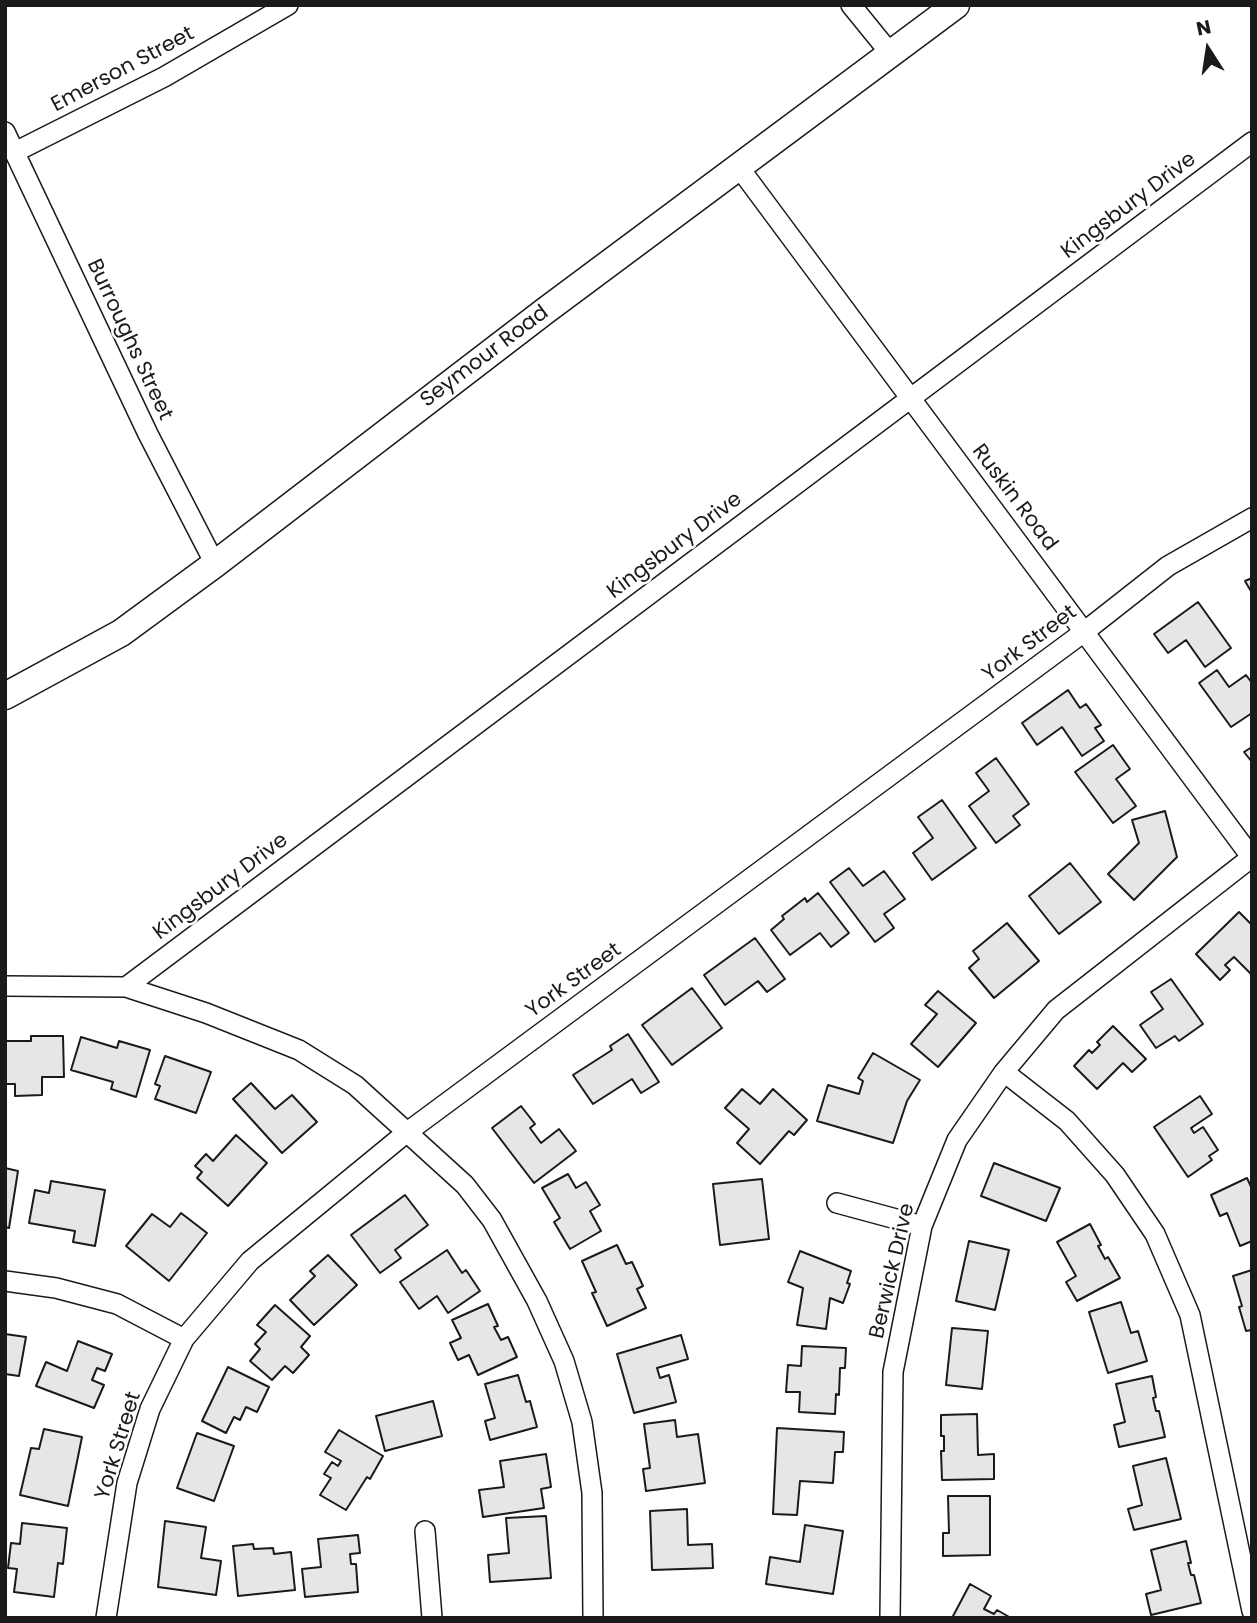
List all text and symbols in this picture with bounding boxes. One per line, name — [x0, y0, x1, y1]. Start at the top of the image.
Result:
text: N — [1194, 13, 1213, 43]
north arrow — [1173, 14, 1243, 84]
street label: Emerson Street — [47, 22, 199, 118]
street label: Kingsbury Drive — [1057, 147, 1201, 265]
street label: Burroughs Street — [81, 256, 177, 424]
street label: Seymour Road — [416, 301, 554, 413]
street label: Ruskin Road — [966, 440, 1062, 556]
street label: Kingsbury Drive — [603, 487, 747, 605]
street label: York Street — [978, 600, 1082, 688]
street label: Kingsbury Drive — [149, 828, 293, 946]
street label: York Street — [522, 938, 626, 1024]
street label: Berwick Drive — [865, 1201, 921, 1341]
street label: York Street — [91, 1389, 147, 1503]

